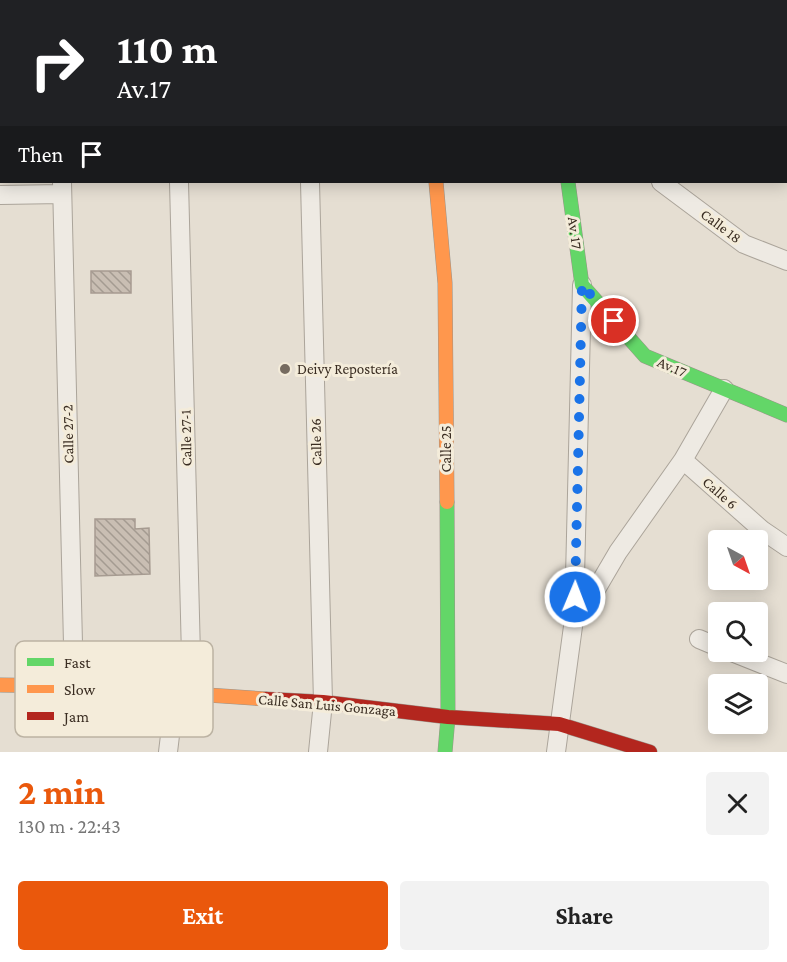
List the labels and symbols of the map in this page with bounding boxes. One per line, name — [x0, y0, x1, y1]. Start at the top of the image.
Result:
street label: Calle 18 — [698, 206, 744, 246]
street label: Av. 17 — [565, 216, 585, 250]
pin — [588, 295, 639, 346]
street label: Av.17 — [655, 354, 689, 380]
place label: Deivy Repostería — [297, 361, 398, 378]
marker: Deivy Repostería — [278, 362, 292, 376]
street label: Calle 27-2 — [59, 404, 77, 464]
street label: Calle 27-1 — [178, 409, 194, 467]
street label: Calle 26 — [308, 418, 324, 466]
street label: Calle 25 — [438, 425, 454, 473]
street label: Calle 6 — [699, 474, 741, 512]
north arrow — [708, 530, 768, 590]
position arrow — [543, 565, 607, 629]
legend — [15, 641, 213, 737]
text: Fast — [64, 654, 91, 671]
text: Slow — [64, 681, 96, 698]
street label: Calle San Luis Gonzaga — [257, 691, 397, 720]
text: Jam — [62, 708, 89, 726]

